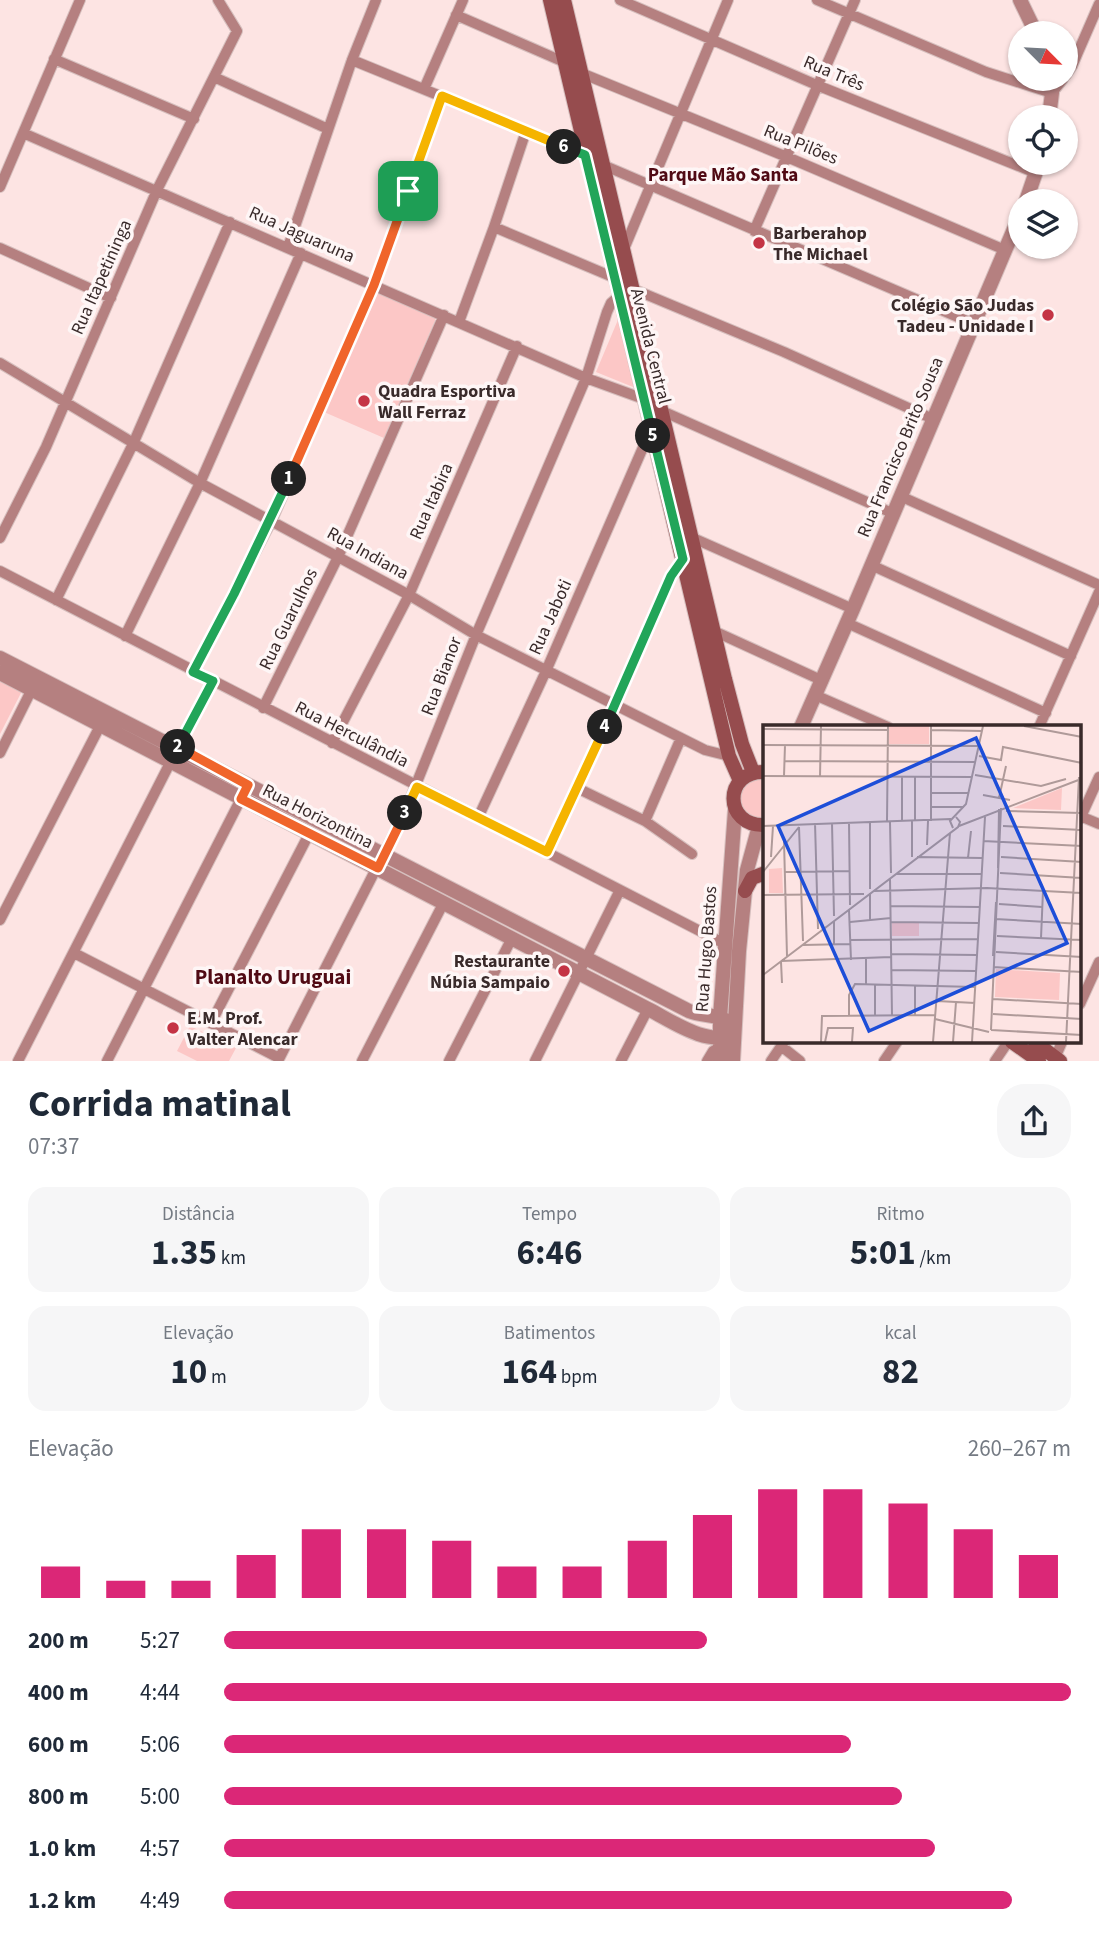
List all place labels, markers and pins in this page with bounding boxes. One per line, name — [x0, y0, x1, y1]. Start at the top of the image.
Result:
pin: 6 — [546, 130, 582, 164]
pin — [378, 161, 438, 221]
place label: Barberahop The Michael — [773, 221, 868, 267]
marker: Barberahop The Michael — [751, 235, 767, 251]
place label: Colégio São Judas Tadeu - Unidade I — [891, 293, 1034, 339]
marker: Colégio São Judas Tadeu - Unidade I — [1040, 307, 1056, 323]
place label: Quadra Esportiva Wall Ferraz — [378, 379, 516, 425]
marker: Quadra Esportiva Wall Ferraz — [356, 393, 372, 409]
pin: 5 — [636, 418, 670, 453]
pin: 1 — [272, 462, 306, 496]
pin: 4 — [588, 710, 622, 744]
pin: 2 — [160, 730, 196, 764]
pin: 3 — [388, 796, 422, 830]
place label: Restaurante Núbia Sampaio — [430, 949, 550, 995]
marker: Restaurante Núbia Sampaio — [556, 963, 572, 979]
place label: E.M. Prof. Valter Alencar — [186, 1006, 298, 1052]
marker: E.M. Prof. Valter Alencar — [165, 1020, 181, 1036]

